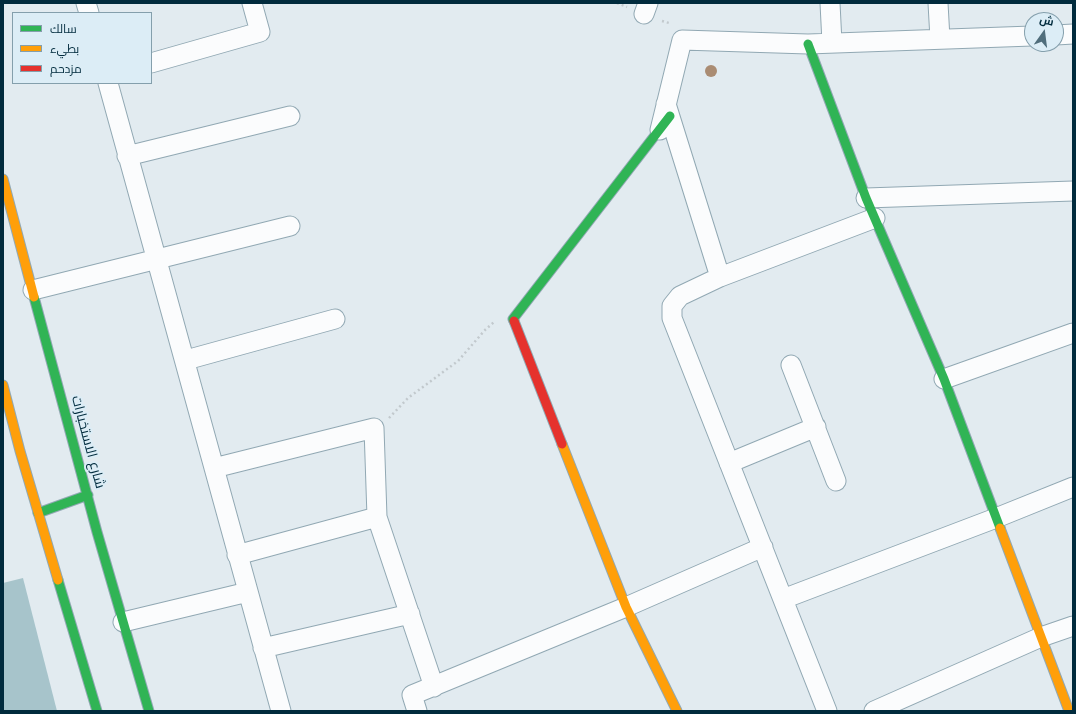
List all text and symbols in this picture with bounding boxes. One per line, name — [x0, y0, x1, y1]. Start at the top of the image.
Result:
legend — [12, 12, 152, 84]
north arrow — [1024, 12, 1064, 52]
text: ش — [1038, 13, 1055, 29]
text: سالك — [50, 22, 77, 36]
text: بطيء — [50, 42, 79, 56]
text: مزدحم — [50, 62, 82, 76]
street label: شارع الاستخبارات — [68, 394, 108, 490]

